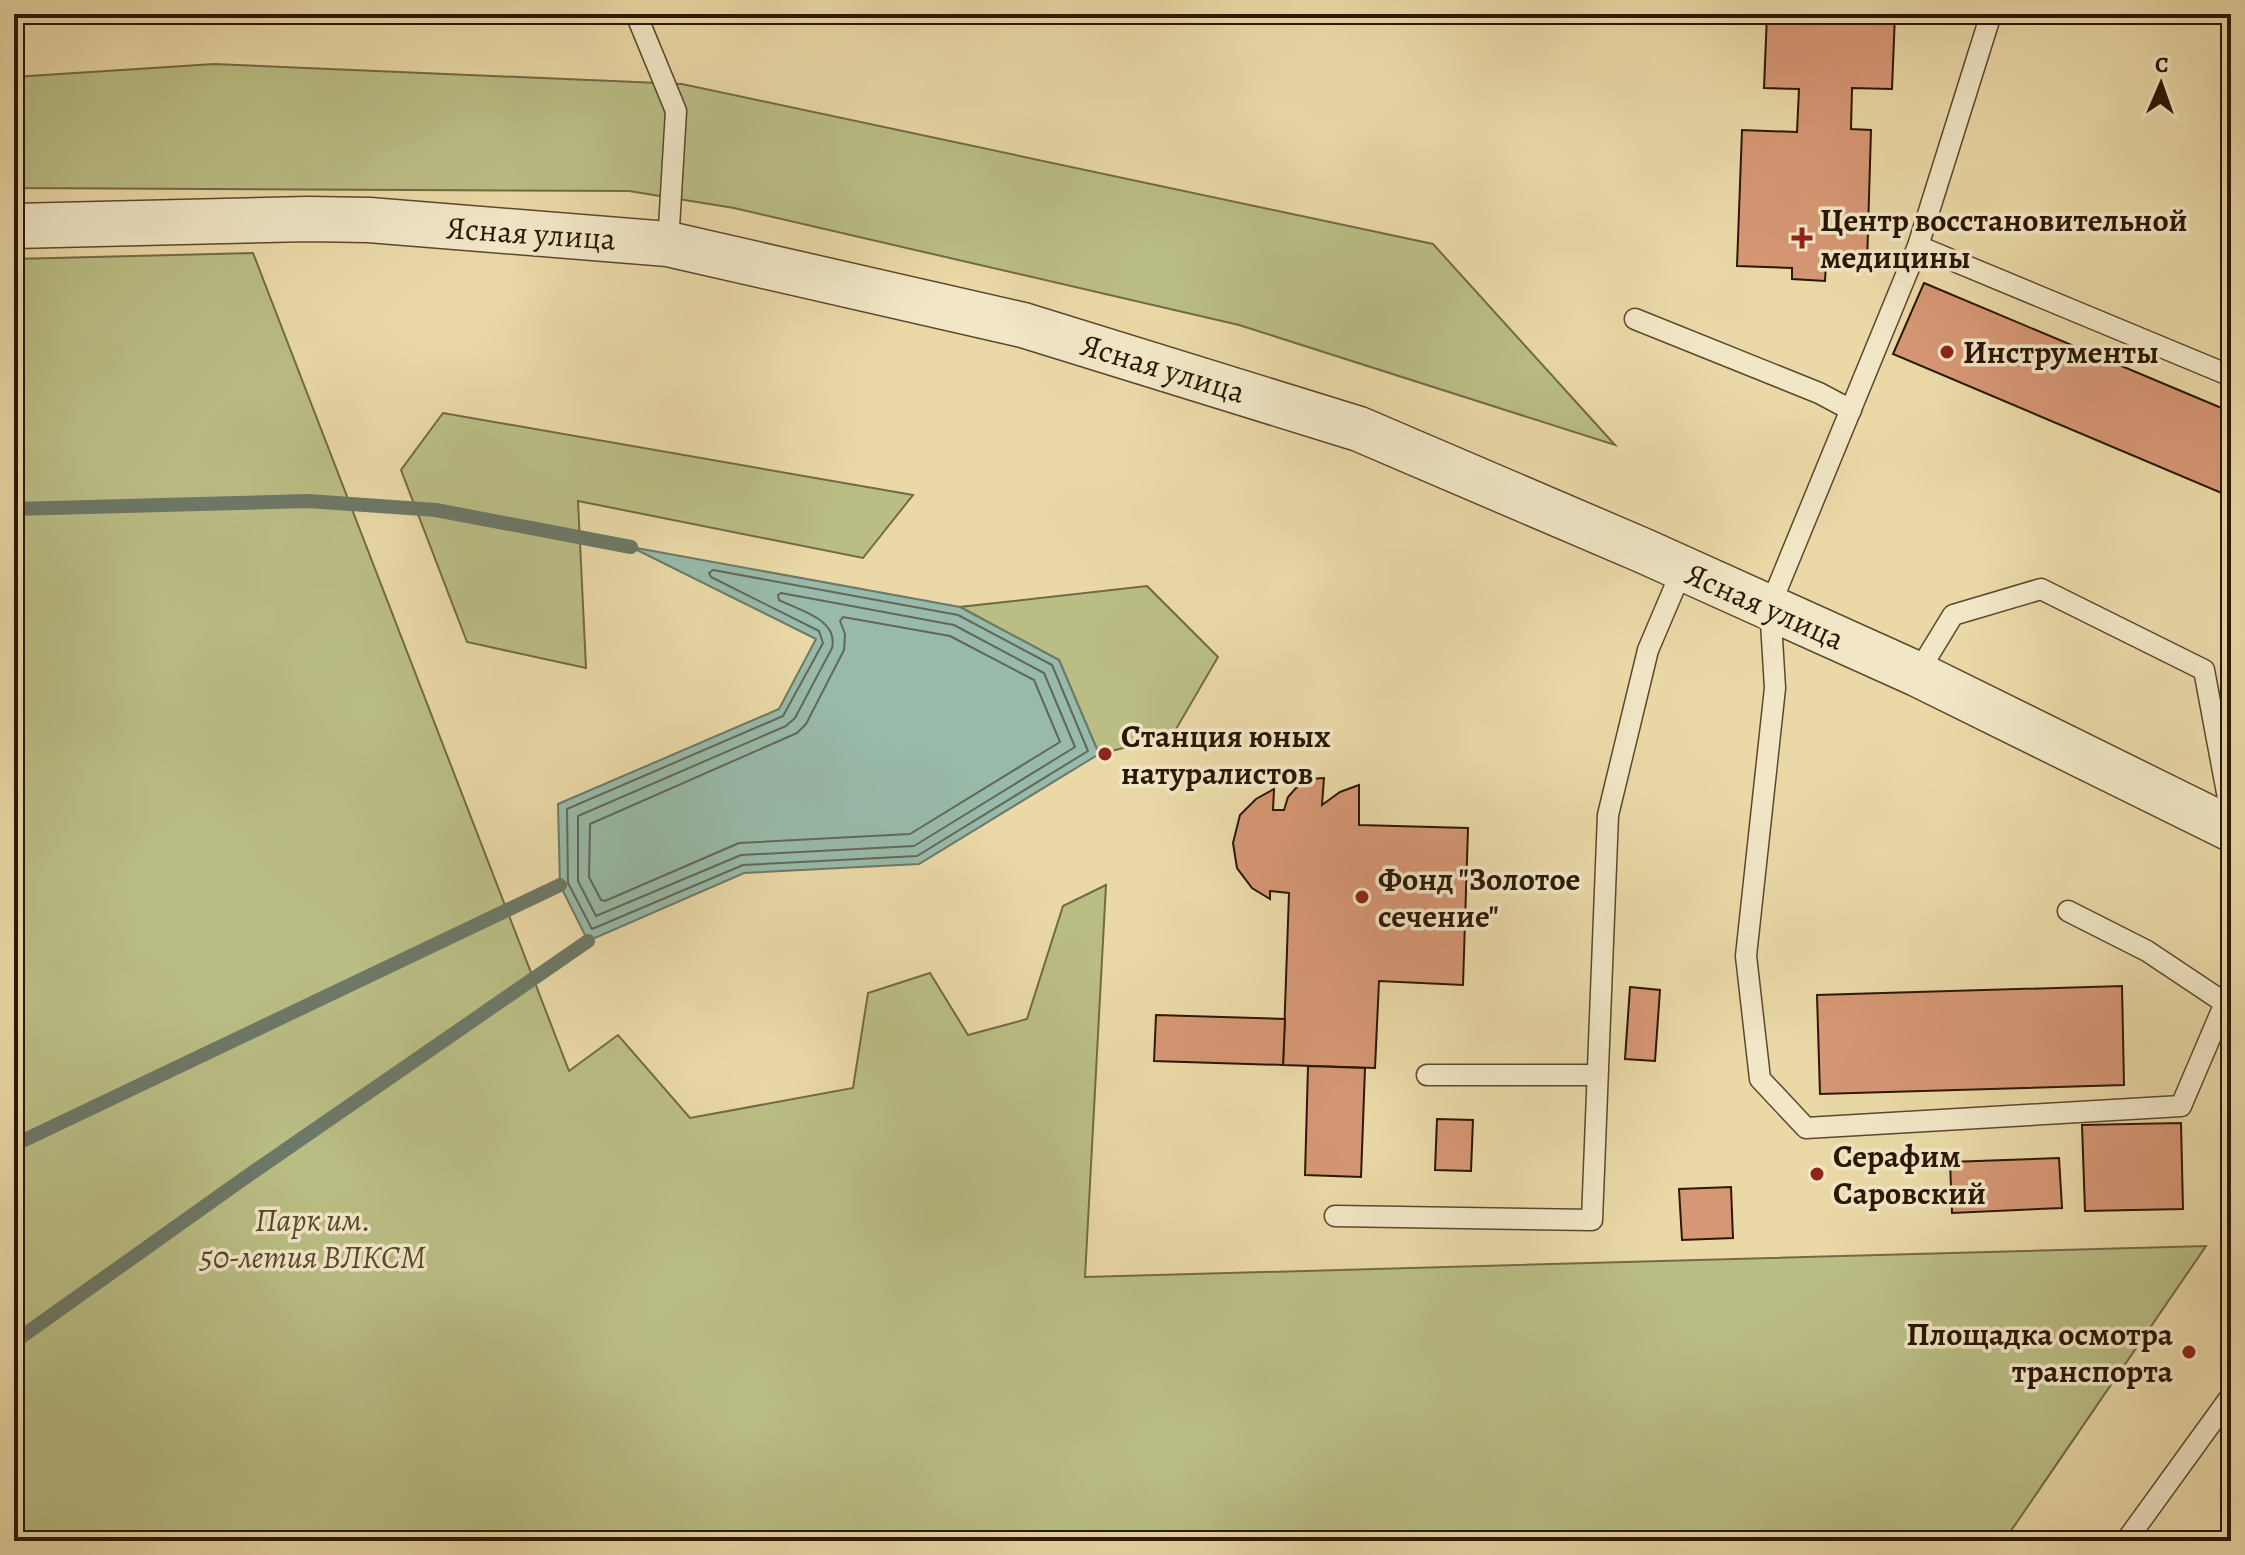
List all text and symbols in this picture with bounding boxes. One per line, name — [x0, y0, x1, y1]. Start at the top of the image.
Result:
north arrow — [2121, 44, 2201, 124]
text: С — [2154, 50, 2169, 80]
place label: Центр восстановительной медицины — [1820, 198, 2188, 279]
street label: Ясная улица — [445, 205, 617, 261]
marker: Центр восстановительной медицины — [1791, 227, 1813, 249]
street label: Ясная улица — [1075, 322, 1251, 414]
place label: Инструменты — [1963, 330, 2159, 374]
marker: Инструменты — [1938, 343, 1956, 361]
street label: Ясная улица — [1679, 551, 1852, 661]
place label: Станция юных натуралистов — [1121, 714, 1331, 795]
marker: Станция юных натуралистов — [1096, 745, 1114, 763]
place label: Фонд "Золотое сечение" — [1378, 857, 1580, 938]
marker: Фонд "Золотое сечение" — [1353, 888, 1371, 906]
place label: Серафим Саровский — [1833, 1134, 1986, 1215]
marker: Серафим Саровский — [1808, 1165, 1826, 1183]
park label: Парк им. 50-летия ВЛКСМ — [199, 1198, 426, 1279]
place label: Площадка осмотра транспорта — [1907, 1312, 2174, 1393]
marker: Площадка осмотра транспорта — [2180, 1343, 2198, 1361]

